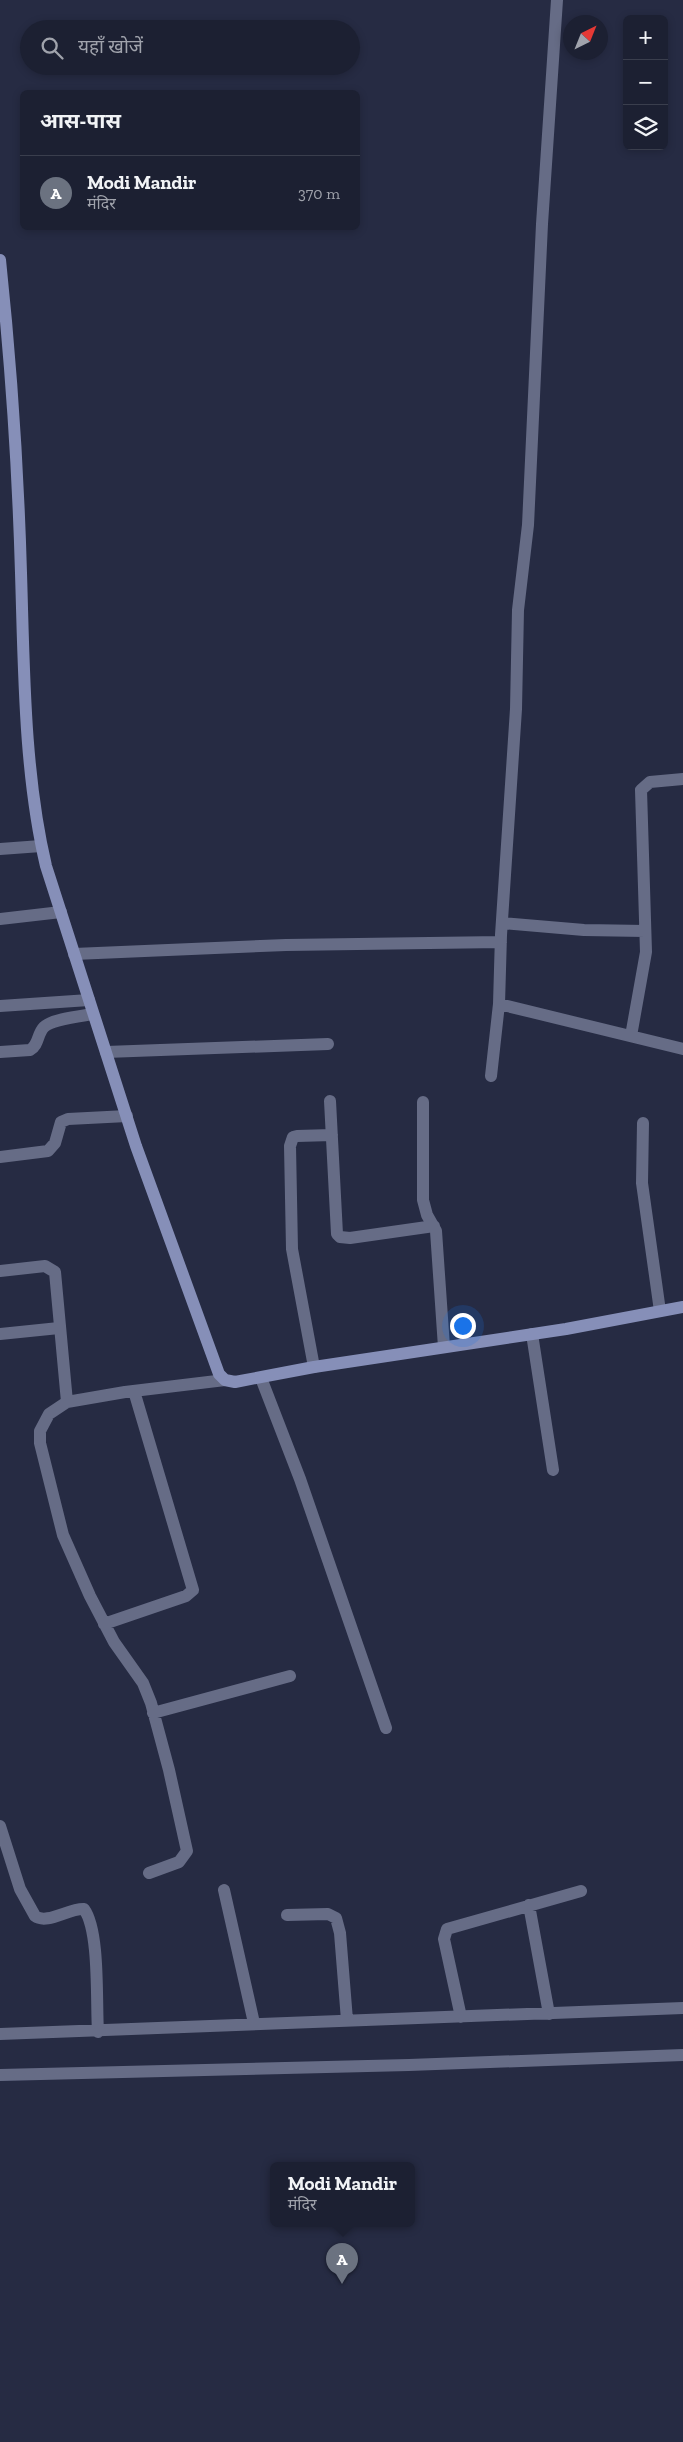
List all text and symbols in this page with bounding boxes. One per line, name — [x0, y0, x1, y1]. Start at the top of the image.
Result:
north arrow — [563, 15, 608, 60]
map controls — [623, 15, 668, 150]
button: + — [623, 15, 668, 60]
search box — [20, 20, 360, 75]
icon: search — [38, 34, 66, 62]
text: यहाँ खोजें — [78, 35, 143, 58]
button: − — [623, 60, 668, 105]
button: layers — [623, 105, 668, 150]
text: आस-पास — [40, 108, 121, 133]
text: Modi Mandir — [87, 171, 196, 194]
text: A — [51, 184, 62, 203]
text: 370 m — [298, 184, 340, 203]
text: मंदिर — [87, 194, 116, 213]
your location — [450, 1313, 476, 1339]
popup — [270, 2162, 415, 2227]
text: Modi Mandir — [288, 2172, 397, 2195]
text: मंदिर — [288, 2195, 317, 2214]
pin: A — [326, 2243, 358, 2284]

